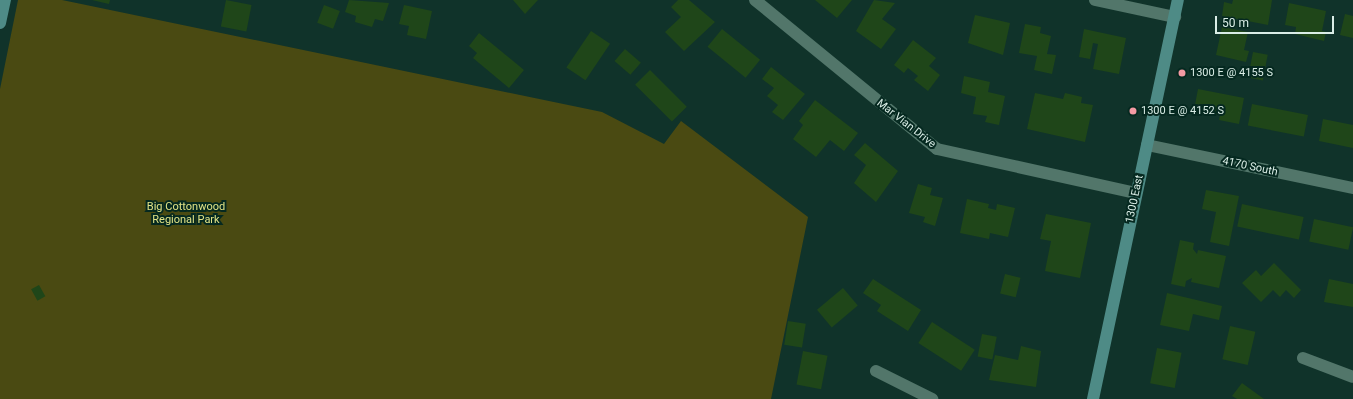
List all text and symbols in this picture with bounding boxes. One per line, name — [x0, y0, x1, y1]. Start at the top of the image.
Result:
scale bar — [1217, 8, 1336, 34]
text: 50 m — [1222, 16, 1249, 30]
place label: 1300 E @ 4155 S — [1190, 66, 1273, 80]
marker: 1300 E @ 4155 S — [1177, 68, 1187, 78]
street label: Mar Vian Drive — [874, 97, 938, 151]
place label: 1300 E @ 4152 S — [1141, 104, 1224, 118]
marker: 1300 E @ 4152 S — [1128, 106, 1138, 116]
street label: 4170 South — [1221, 155, 1279, 179]
street label: 1300 East — [1123, 174, 1147, 224]
park label: Big Cottonwood Regional Park — [147, 201, 225, 227]

